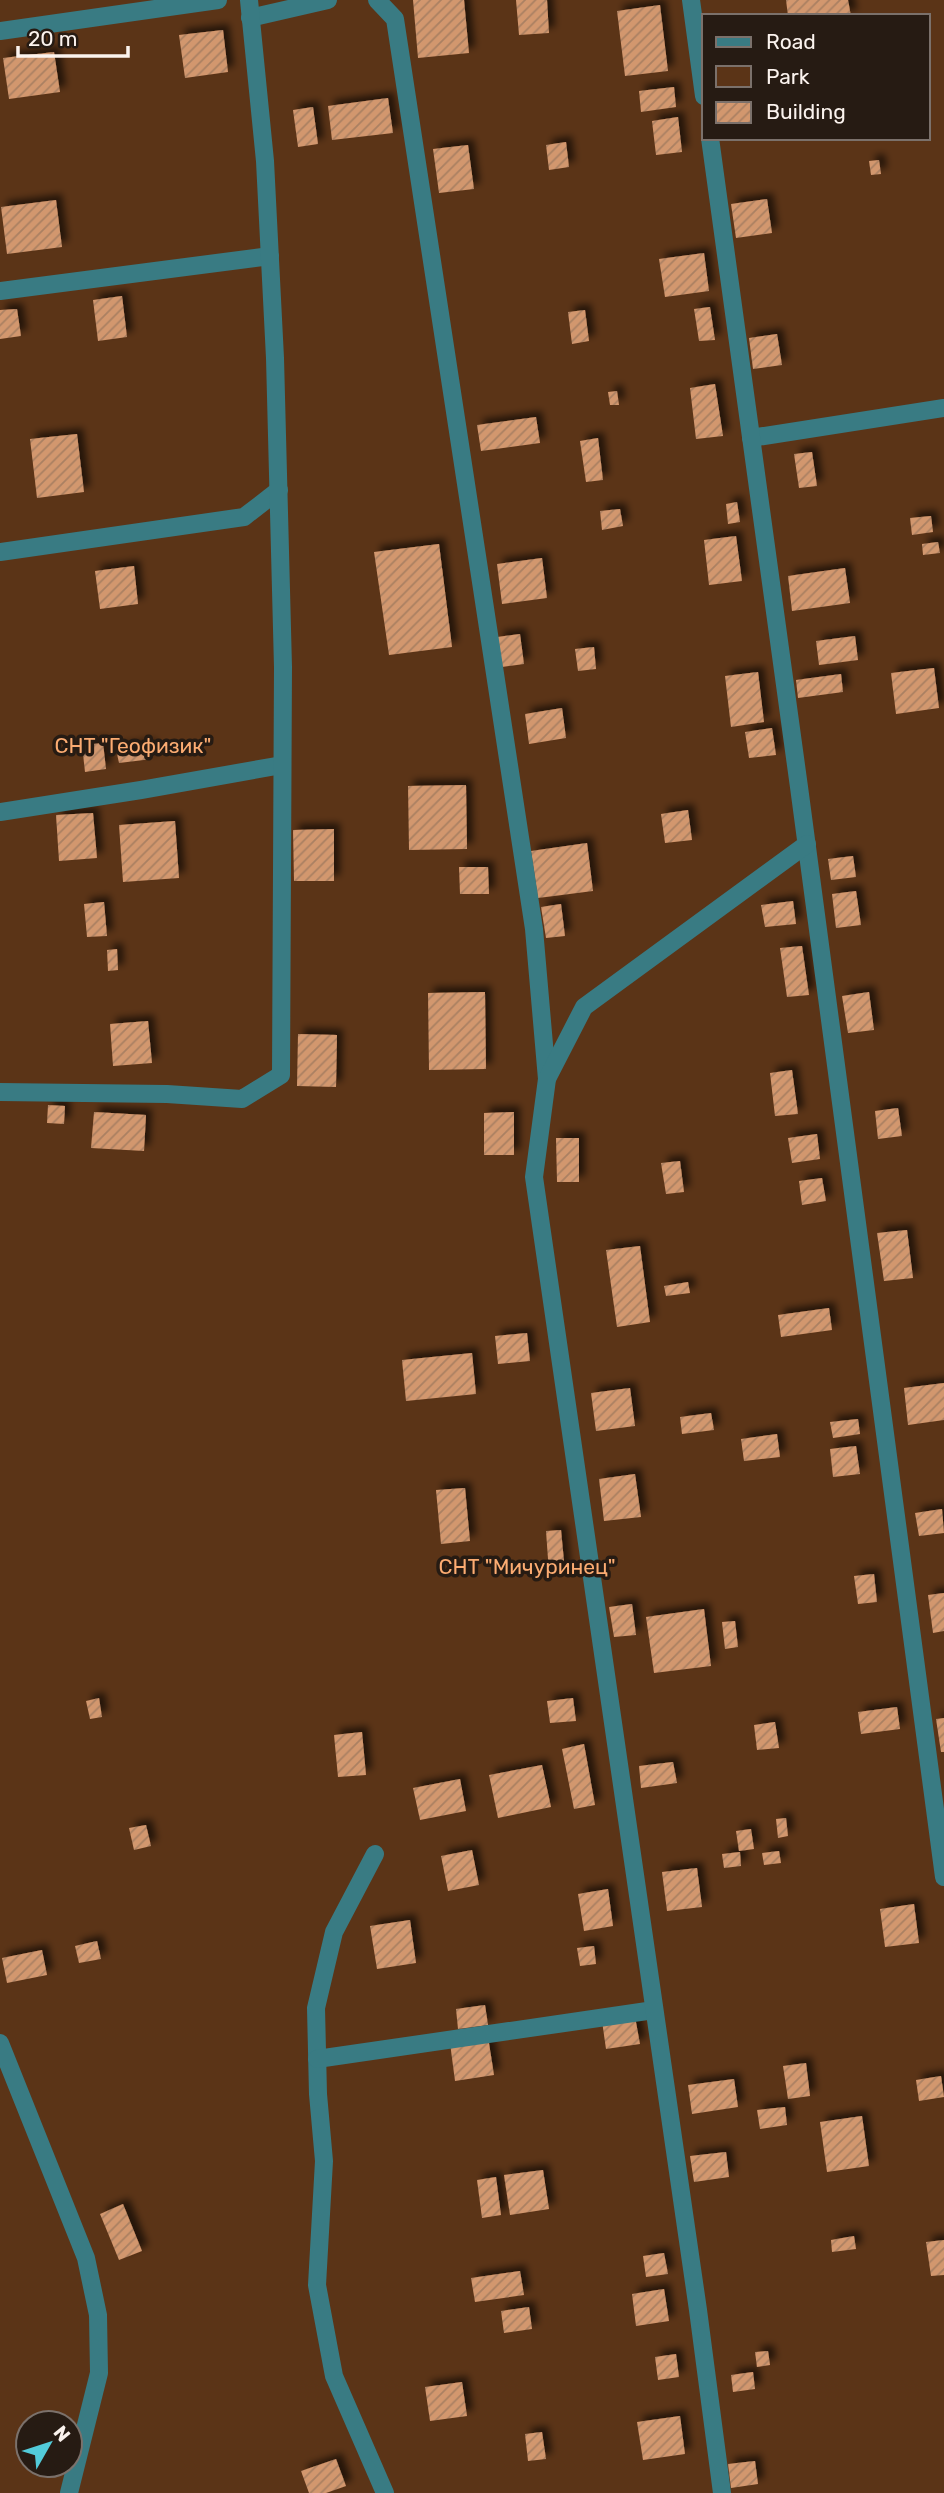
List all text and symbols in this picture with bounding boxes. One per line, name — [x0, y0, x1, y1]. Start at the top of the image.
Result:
scale bar — [18, 14, 128, 58]
legend — [702, 14, 930, 140]
text: 20 m — [28, 26, 77, 51]
text: Road — [766, 29, 816, 54]
text: Park — [766, 64, 810, 89]
text: Building — [766, 99, 846, 124]
park label: СНТ "Геофизик" — [55, 733, 211, 758]
park label: СНТ "Мичуринец" — [439, 1554, 616, 1579]
north arrow — [14, 2409, 84, 2479]
text: N — [49, 2421, 75, 2446]

